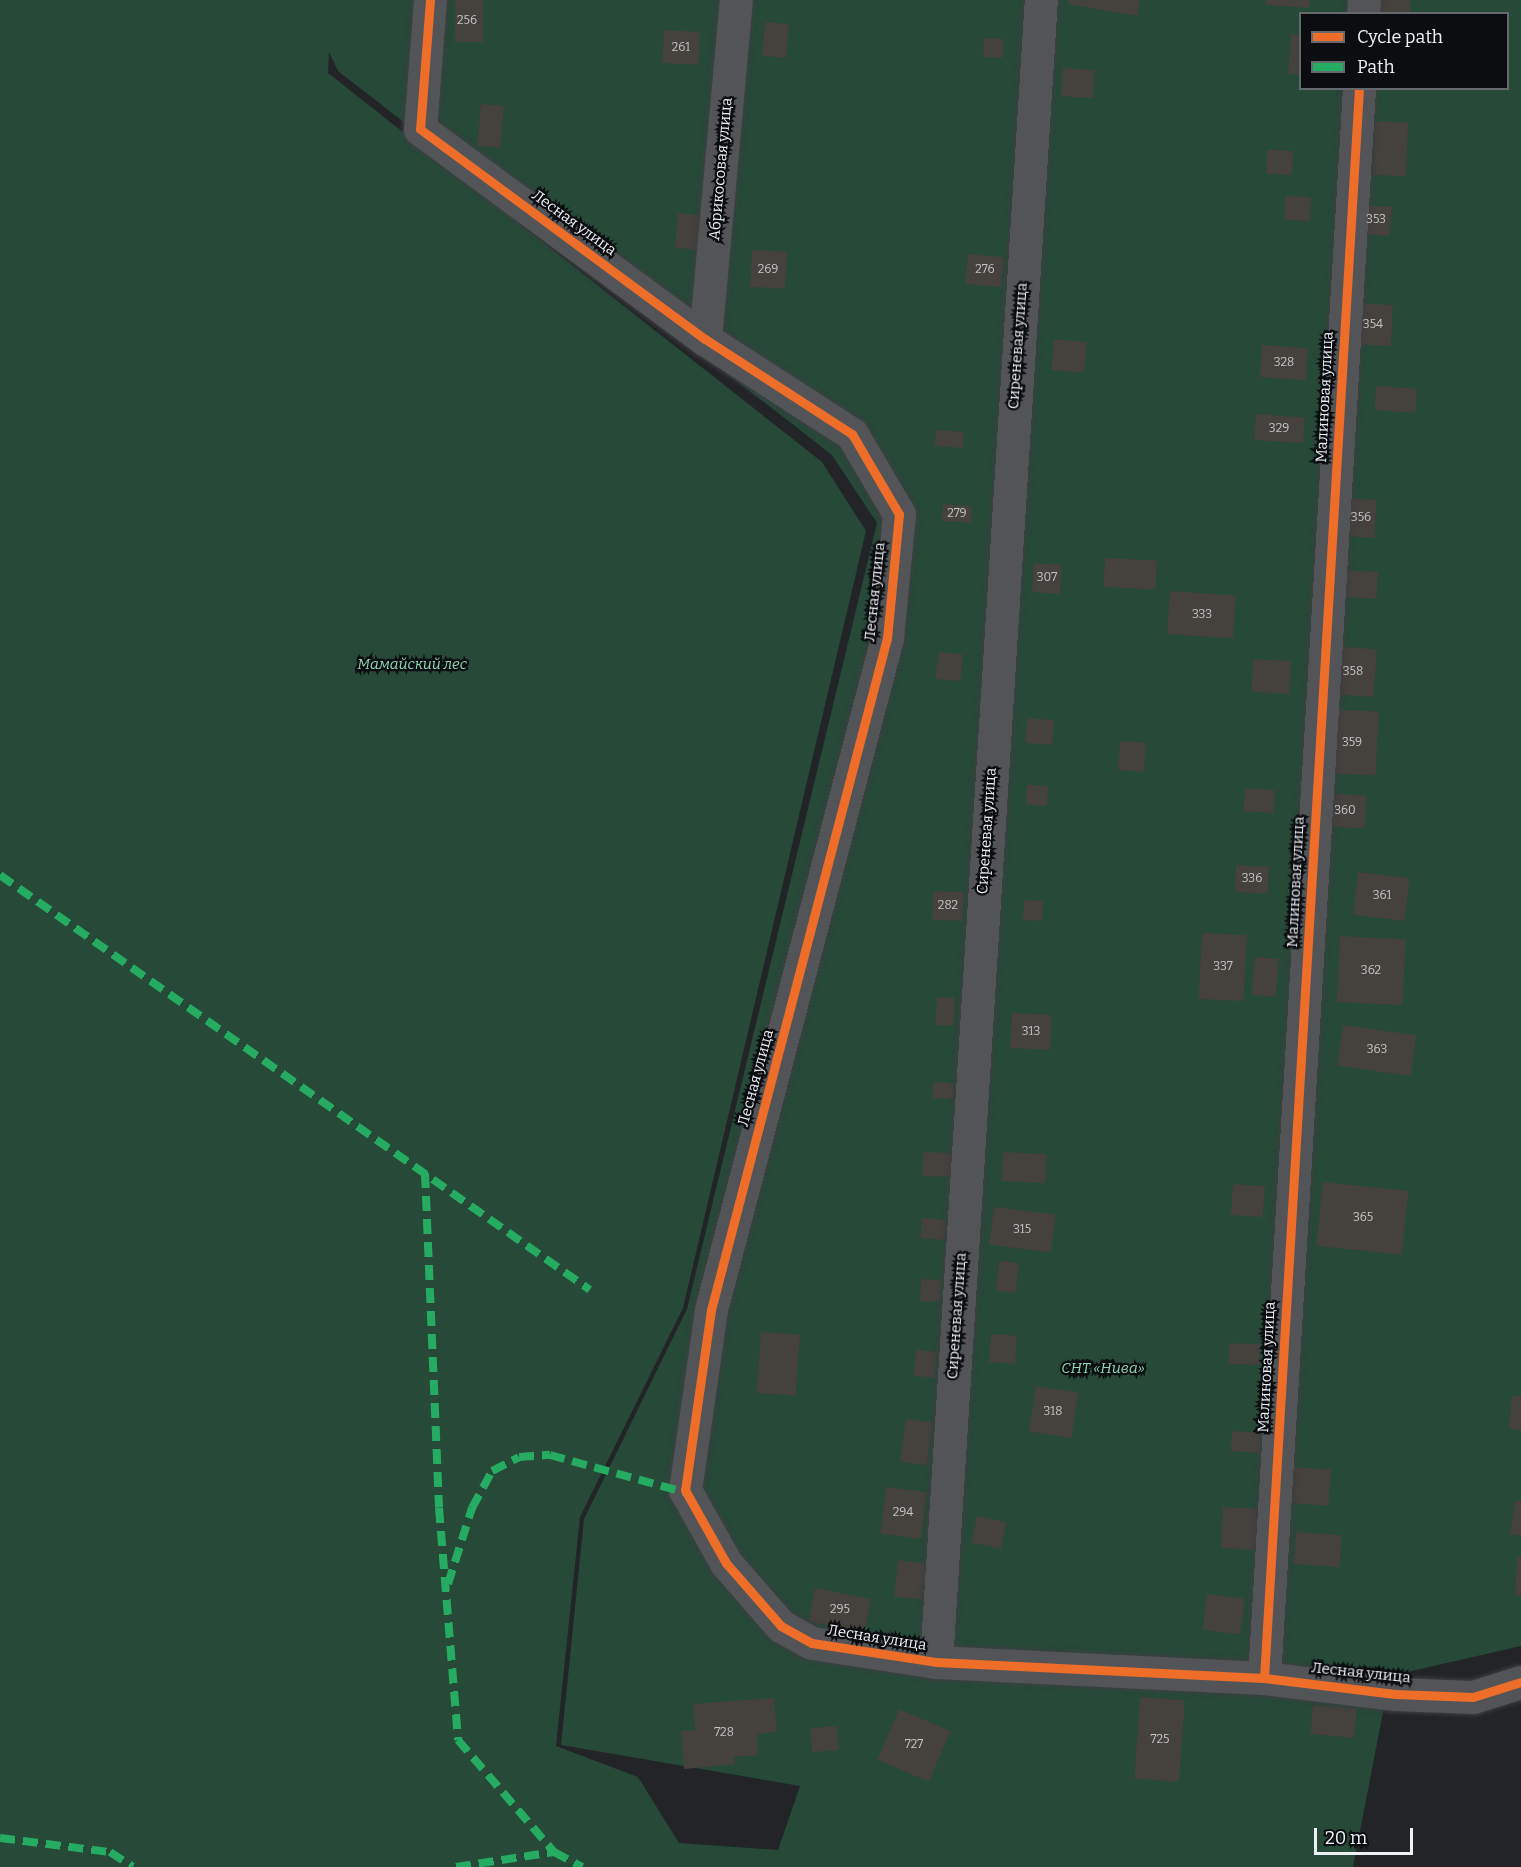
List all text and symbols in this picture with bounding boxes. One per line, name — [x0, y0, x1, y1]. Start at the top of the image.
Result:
legend — [1299, 12, 1509, 90]
house number: 256 — [457, 14, 477, 28]
text: Cycle path — [1357, 26, 1443, 48]
house number: 261 — [672, 41, 690, 55]
text: Path — [1357, 56, 1395, 78]
street label: Абрикосовая улица — [706, 97, 736, 241]
street label: Лесная улица — [528, 186, 620, 260]
house number: 353 — [1366, 213, 1386, 227]
house number: 269 — [758, 263, 778, 277]
house number: 276 — [975, 263, 995, 277]
street label: Сиреневая улица — [1005, 282, 1031, 410]
house number: 354 — [1363, 318, 1383, 332]
street label: Малиновая улица — [1313, 331, 1337, 463]
house number: 328 — [1274, 356, 1294, 370]
house number: 329 — [1269, 422, 1289, 436]
house number: 279 — [947, 507, 967, 521]
house number: 356 — [1351, 511, 1371, 525]
street label: Лесная улица — [861, 541, 889, 643]
house number: 307 — [1037, 571, 1057, 585]
house number: 333 — [1192, 608, 1212, 622]
park label: Мамайский лес — [357, 656, 467, 674]
house number: 358 — [1343, 665, 1363, 679]
house number: 359 — [1342, 736, 1362, 750]
street label: Сиреневая улица — [974, 767, 1000, 895]
house number: 360 — [1334, 804, 1356, 818]
street label: Малиновая улица — [1284, 816, 1308, 948]
house number: 336 — [1242, 872, 1262, 886]
house number: 361 — [1373, 889, 1391, 903]
house number: 282 — [938, 899, 958, 913]
house number: 337 — [1213, 960, 1233, 974]
house number: 362 — [1361, 964, 1381, 978]
house number: 313 — [1022, 1025, 1040, 1039]
street label: Лесная улица — [734, 1028, 778, 1128]
house number: 363 — [1367, 1043, 1387, 1057]
house number: 365 — [1353, 1211, 1373, 1225]
house number: 315 — [1013, 1223, 1031, 1237]
street label: Сиреневая улица — [944, 1252, 970, 1380]
street label: Малиновая улица — [1255, 1301, 1279, 1433]
park label: СНТ «Нива» — [1061, 1360, 1145, 1378]
house number: 318 — [1044, 1405, 1062, 1419]
house number: 294 — [893, 1506, 913, 1520]
house number: 295 — [830, 1603, 850, 1617]
street label: Лесная улица — [826, 1621, 928, 1655]
street label: Лесная улица — [1310, 1659, 1412, 1687]
house number: 728 — [714, 1726, 734, 1740]
house number: 725 — [1151, 1733, 1169, 1747]
house number: 727 — [905, 1738, 923, 1752]
scale bar — [1317, 1816, 1416, 1854]
text: 20 m — [1325, 1827, 1367, 1849]

